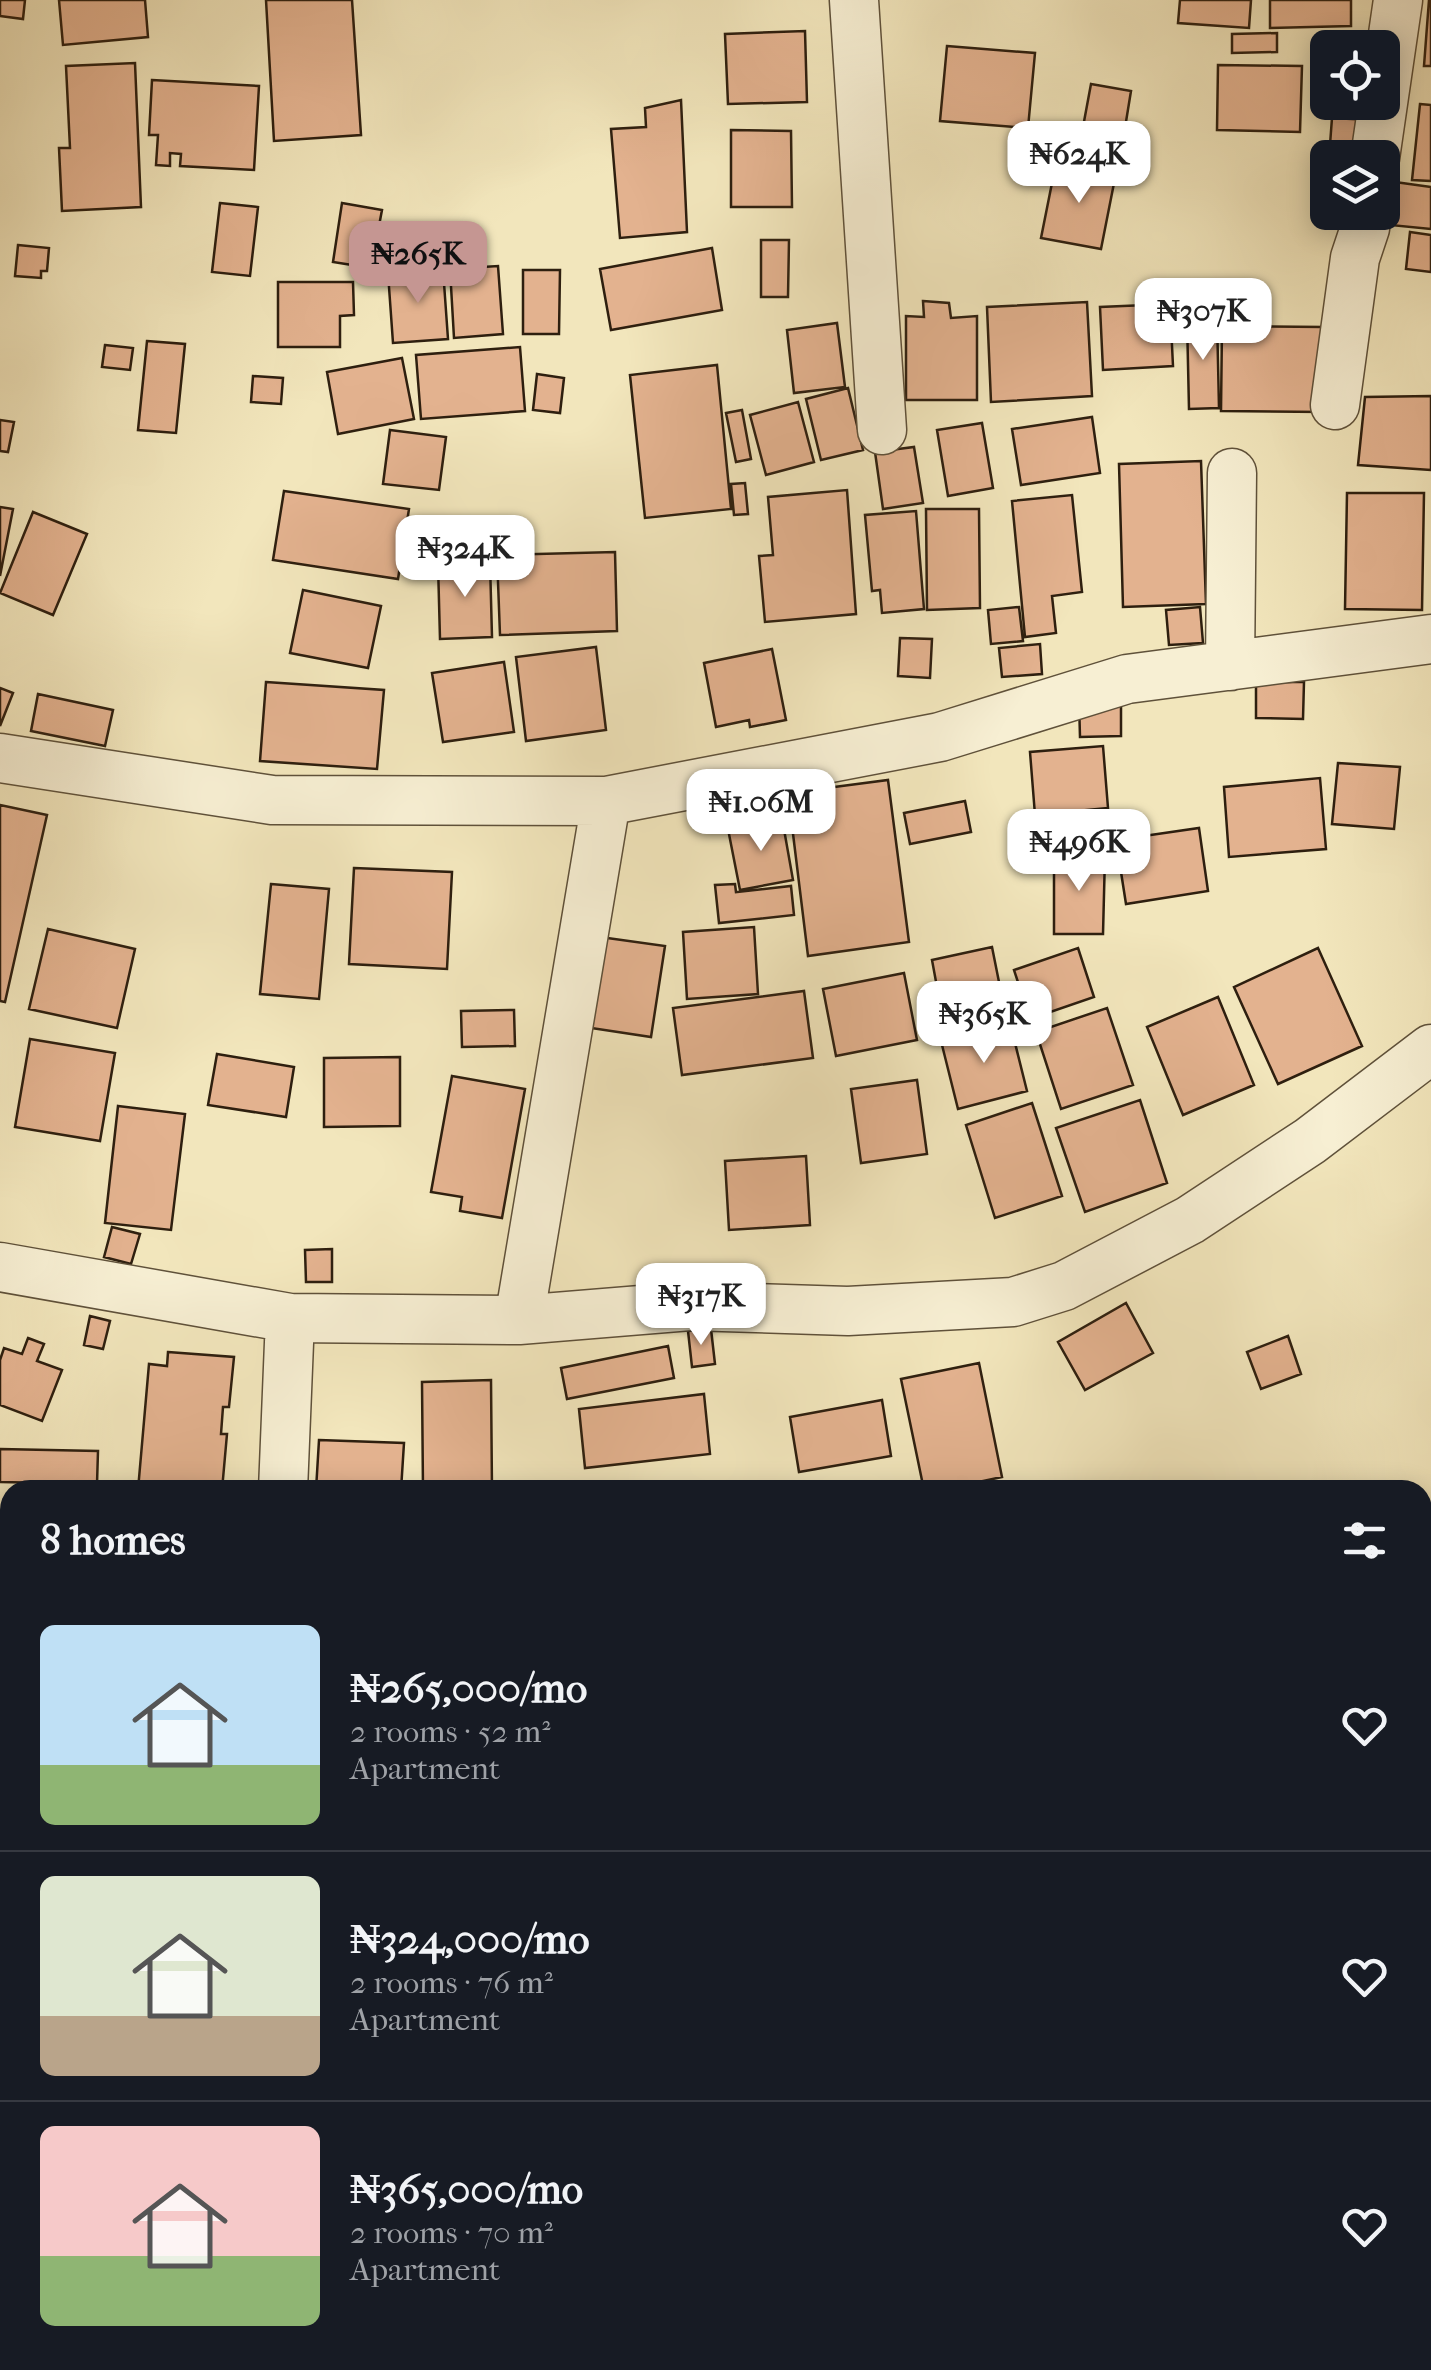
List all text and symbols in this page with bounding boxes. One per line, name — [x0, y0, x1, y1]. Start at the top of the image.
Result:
map controls — [1310, 30, 1400, 230]
button: locate — [1310, 30, 1400, 120]
pin: ₦624K — [1009, 121, 1149, 206]
text: ₦624K — [1029, 135, 1129, 172]
button: layers — [1310, 140, 1400, 230]
pin: ₦265K — [348, 221, 488, 306]
text: ₦265K — [371, 235, 465, 272]
pin: ₦307K — [1133, 278, 1273, 363]
text: ₦307K — [1157, 292, 1249, 329]
pin: ₦324K — [395, 515, 535, 600]
text: ₦324K — [418, 529, 512, 566]
pin: ₦1.06M — [680, 769, 842, 854]
text: ₦1.06M — [709, 783, 813, 820]
pin: ₦496K — [1009, 809, 1149, 894]
text: ₦496K — [1029, 823, 1129, 860]
pin: ₦365K — [914, 981, 1054, 1066]
text: ₦365K — [939, 995, 1029, 1032]
pin: ₦317K — [631, 1263, 771, 1348]
text: ₦317K — [658, 1277, 744, 1314]
icon: filters — [1337, 1513, 1392, 1568]
text: 8 homes — [40, 1516, 186, 1565]
text: ₦265,000/mo — [350, 1664, 587, 1713]
icon: home — [120, 1665, 240, 1785]
icon: heart — [1337, 1698, 1392, 1753]
text: 2 rooms · 52 m² — [350, 1713, 550, 1750]
text: Apartment — [350, 1750, 500, 1787]
text: ₦324,000/mo — [350, 1915, 590, 1964]
icon: home — [120, 1916, 240, 2036]
icon: heart — [1337, 1949, 1392, 2004]
text: 2 rooms · 76 m² — [350, 1964, 553, 2001]
text: Apartment — [350, 2001, 500, 2038]
text: ₦365,000/mo — [350, 2165, 583, 2214]
icon: home — [120, 2166, 240, 2286]
icon: heart — [1337, 2199, 1392, 2254]
text: 2 rooms · 70 m² — [350, 2214, 553, 2251]
text: Apartment — [350, 2251, 500, 2288]

